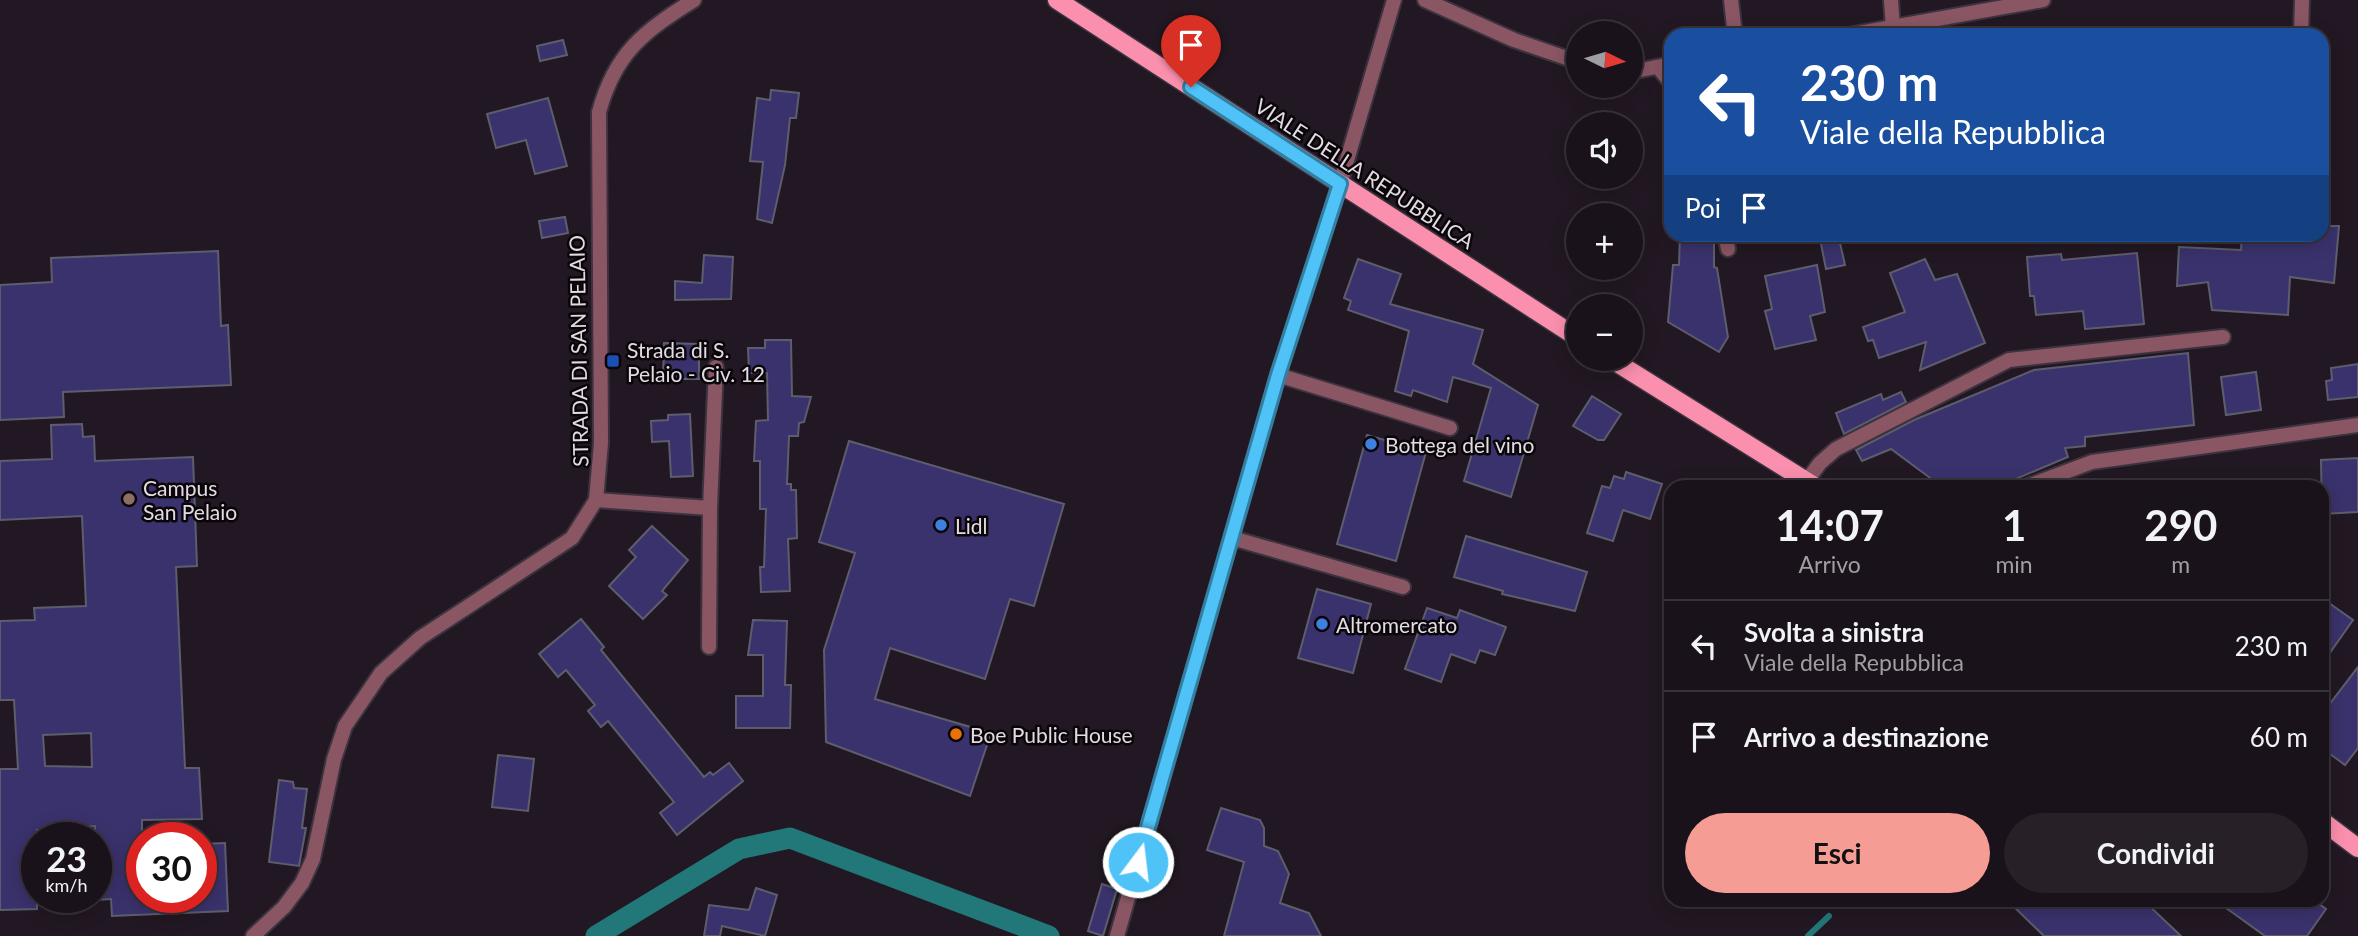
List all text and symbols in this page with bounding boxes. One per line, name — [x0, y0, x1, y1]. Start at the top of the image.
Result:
pin — [1161, 15, 1221, 87]
north arrow — [1566, 21, 1643, 98]
map controls — [1566, 21, 1643, 371]
icon: arrive — [1172, 26, 1210, 64]
text: 230 m — [1800, 53, 1938, 111]
icon: left — [1685, 56, 1776, 147]
street label: VIALE DELLA REPUBBLICA — [1251, 93, 1480, 254]
button: sound — [1566, 112, 1643, 189]
text: Viale della Repubblica — [1800, 112, 2106, 151]
icon: arrive — [1735, 189, 1773, 227]
text: Poi — [1685, 192, 1721, 224]
button: + — [1566, 203, 1643, 280]
street label: STRADA DI SAN PELAIO — [563, 235, 593, 467]
button: − — [1566, 294, 1643, 371]
place label: Strada di S. Pelaio - Civ. 12 — [627, 337, 765, 386]
marker: Strada di S. Pelaio - Civ. 12 — [605, 353, 621, 369]
place label: Bottega del vino — [1385, 432, 1535, 457]
marker: Bottega del vino — [1363, 436, 1379, 452]
place label: Campus San Pelaio — [143, 475, 237, 524]
marker: Campus San Pelaio — [121, 491, 137, 507]
text: 14:07 — [1776, 500, 1884, 550]
text: 1 — [2002, 500, 2026, 550]
text: 290 — [2144, 500, 2217, 550]
place label: Lidl — [955, 513, 988, 538]
marker: Lidl — [933, 517, 949, 533]
text: Arrivo — [1799, 550, 1861, 578]
text: min — [1995, 550, 2033, 578]
text: m — [2171, 550, 2190, 578]
place label: Altromercato — [1336, 612, 1457, 637]
marker: Altromercato — [1314, 616, 1330, 632]
text: Svolta a sinistra — [1744, 616, 1924, 648]
icon: left — [1685, 627, 1723, 665]
text: 230 m — [2235, 630, 2308, 662]
text: Viale della Repubblica — [1744, 648, 1964, 676]
icon: arrive — [1685, 718, 1723, 756]
text: Arrivo a destinazione — [1744, 721, 1989, 753]
text: 60 m — [2250, 721, 2308, 753]
place label: Boe Public House — [970, 722, 1133, 747]
marker: Boe Public House — [948, 726, 964, 742]
button: Esci — [1685, 813, 1990, 893]
button: Condividi — [2004, 813, 2308, 893]
speed limit sign: 30 — [126, 822, 217, 913]
position arrow — [1101, 825, 1175, 899]
text: 23 — [46, 837, 87, 879]
text: km/h — [45, 874, 88, 896]

